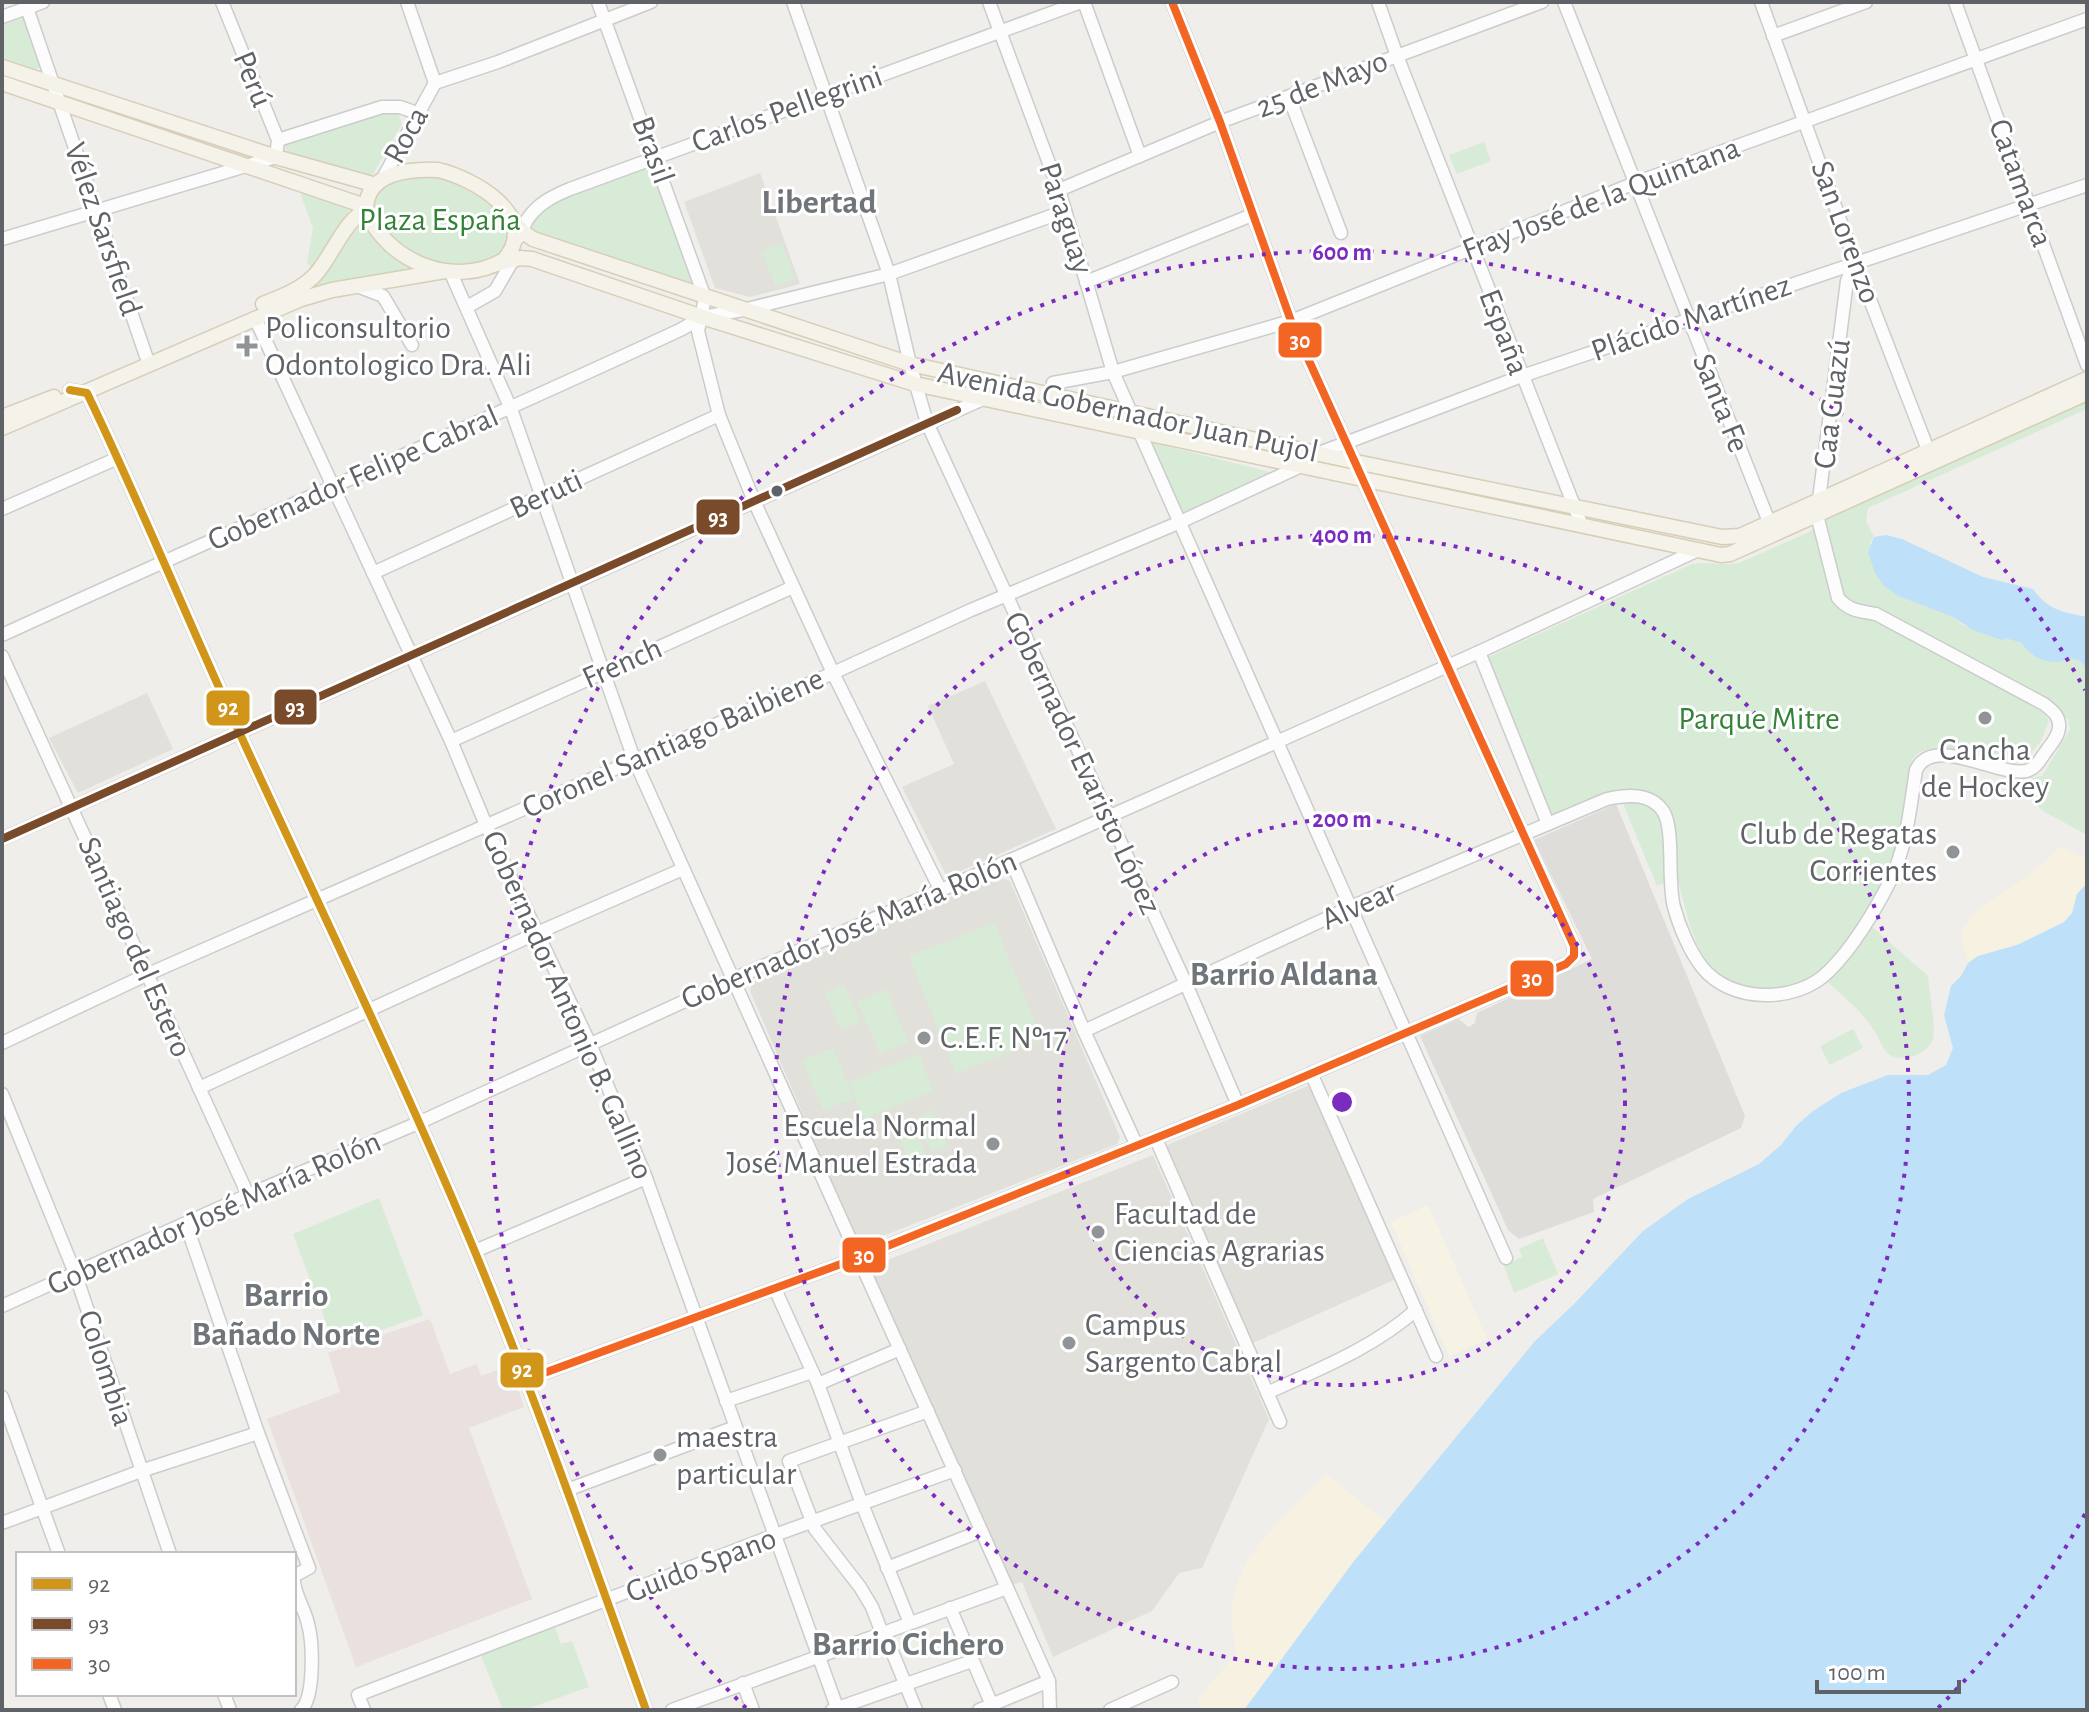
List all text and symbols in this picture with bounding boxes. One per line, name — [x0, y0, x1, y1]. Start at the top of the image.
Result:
street label: 25 de Mayo — [1252, 44, 1392, 124]
street label: Perú — [228, 47, 278, 111]
street label: Carlos Pellegrini — [687, 60, 887, 158]
street label: Roca — [378, 101, 434, 169]
street label: Brasil — [626, 112, 680, 188]
street label: Catamarca — [1983, 115, 2059, 251]
street label: Fray José de la Quintana — [1458, 131, 1744, 267]
street label: Vélez Sarsfield — [58, 138, 148, 320]
street label: San Lorenzo — [1805, 157, 1887, 307]
street label: Paraguay — [1033, 158, 1099, 278]
district label: Libertad — [761, 186, 877, 220]
park label: Plaza España — [359, 204, 521, 236]
text: 600 m — [1312, 241, 1372, 265]
street label: Plácido Martínez — [1587, 269, 1795, 367]
street label: España — [1473, 285, 1535, 379]
place label: Policonsultorio Odontologico Dra. Ali — [265, 312, 532, 381]
line badge: 30 — [1277, 321, 1323, 359]
text: 30 — [1290, 330, 1310, 352]
marker: Policonsultorio Odontologico Dra. Ali — [236, 335, 258, 357]
street label: Caa Guazú — [1808, 337, 1856, 471]
street label: Santa Fe — [1687, 349, 1755, 457]
street label: Avenida Gobernador Juan Pujol — [935, 356, 1321, 468]
street label: Gobernador Felipe Cabral — [203, 399, 503, 557]
street label: Beruti — [505, 463, 587, 525]
unlabelled marker — [769, 483, 785, 499]
line badge: 93 — [695, 498, 741, 536]
text: 93 — [708, 507, 728, 529]
text: 400 m — [1312, 524, 1372, 548]
street label: Gobernador Evaristo López — [999, 607, 1167, 919]
street label: French — [577, 631, 667, 695]
street label: Coronel Santiago Baibiene — [517, 662, 829, 824]
line badge: 93 — [273, 688, 318, 726]
line badge: 92 — [205, 689, 251, 727]
text: 92 — [218, 697, 239, 719]
text: 93 — [285, 697, 305, 719]
park label: Parque Mitre — [1678, 703, 1840, 735]
marker: Cancha de Hockey — [1976, 709, 1994, 727]
place label: Cancha de Hockey — [1921, 734, 2050, 803]
text: 200 m — [1312, 808, 1372, 832]
place label: Club de Regatas Corrientes — [1740, 818, 1937, 887]
street label: Gobernador Antonio B. Gallino — [477, 826, 659, 1184]
street label: Santiago del Estero — [72, 832, 198, 1062]
marker: Club de Regatas Corrientes — [1944, 843, 1962, 861]
street label: Gobernador José María Rolón — [677, 845, 1021, 1015]
street label: Alvear — [1316, 874, 1402, 936]
district label: Barrio Aldana — [1190, 958, 1378, 992]
line badge: 30 — [1509, 959, 1555, 998]
text: 30 — [1522, 968, 1542, 990]
place label: C.E.F. Nº17 — [940, 1022, 1067, 1054]
marker: C.E.F. Nº17 — [915, 1029, 933, 1047]
centre of rings — [1328, 1088, 1356, 1116]
place label: Escuela Normal José Manuel Estrada — [726, 1110, 977, 1179]
street label: Gobernador José María Rolón — [43, 1125, 385, 1301]
marker: Escuela Normal José Manuel Estrada — [984, 1135, 1002, 1153]
place label: Facultad de Ciencias Agrarias — [1114, 1198, 1325, 1267]
marker: Facultad de Ciencias Agrarias — [1089, 1223, 1107, 1241]
line badge: 30 — [841, 1236, 887, 1274]
text: 30 — [854, 1245, 874, 1267]
district label: Barrio Bañado Norte — [192, 1279, 380, 1352]
street label: Colombia — [72, 1306, 140, 1430]
place label: Campus Sargento Cabral — [1085, 1309, 1282, 1378]
marker: Campus Sargento Cabral — [1060, 1334, 1078, 1352]
line badge: 92 — [499, 1351, 545, 1389]
text: 92 — [512, 1359, 533, 1381]
place label: maestra particular — [676, 1421, 797, 1490]
marker: maestra particular — [651, 1446, 669, 1464]
street label: Guido Spano — [621, 1522, 781, 1608]
legend — [16, 1552, 296, 1696]
text: 92 — [88, 1573, 110, 1597]
text: 93 — [88, 1613, 109, 1637]
district label: Barrio Cichero — [812, 1628, 1004, 1662]
scale bar — [1817, 1644, 1959, 1694]
text: 30 — [88, 1653, 111, 1677]
text: 100 m — [1829, 1661, 1886, 1685]

